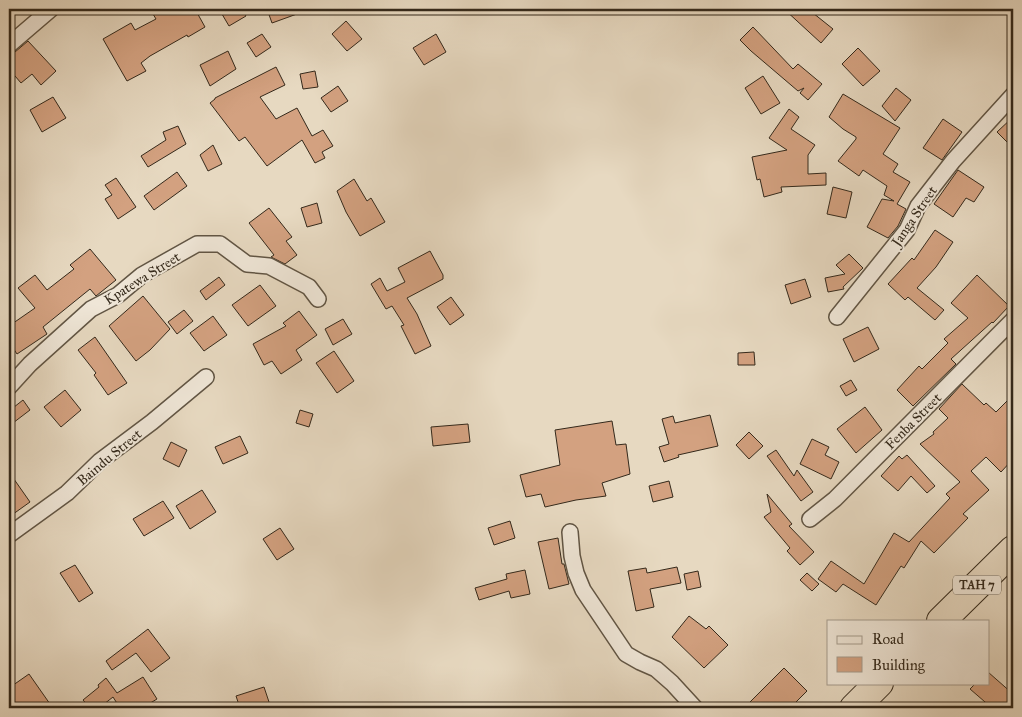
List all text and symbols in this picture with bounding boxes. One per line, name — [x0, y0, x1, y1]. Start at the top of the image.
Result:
street label: Janga Street — [887, 183, 942, 252]
street label: Kpatewa Street — [101, 248, 183, 309]
street label: Fenba Street — [882, 390, 945, 453]
street label: Baindu Street — [74, 425, 145, 489]
road number: TAH 7 — [953, 576, 1001, 594]
legend — [827, 620, 990, 684]
text: Road — [872, 630, 904, 648]
text: Building — [872, 656, 926, 674]

